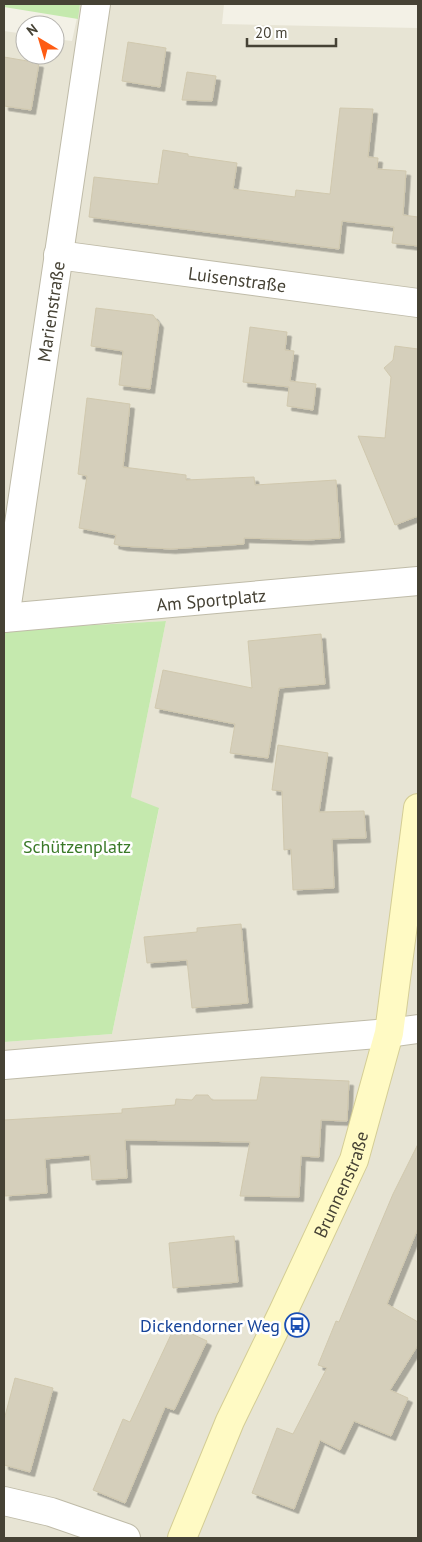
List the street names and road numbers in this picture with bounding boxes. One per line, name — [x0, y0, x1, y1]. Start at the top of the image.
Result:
street label: Marienstraße — [32, 259, 69, 363]
street label: Luisenstraße — [187, 261, 288, 297]
street label: Am Sportplatz — [155, 583, 267, 616]
street label: Brunnenstraße — [308, 1129, 373, 1241]

